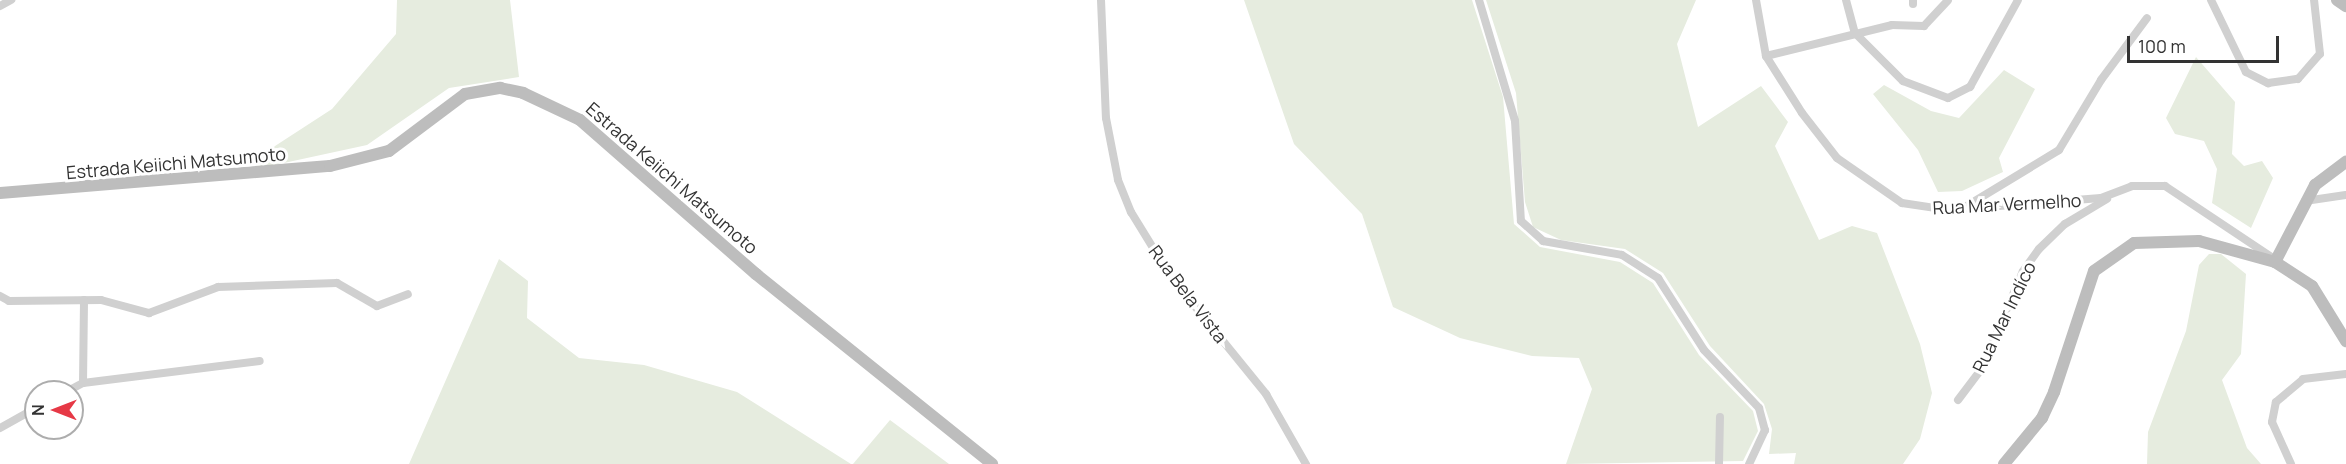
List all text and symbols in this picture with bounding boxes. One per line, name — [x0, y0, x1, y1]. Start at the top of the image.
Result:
scale bar — [2130, 24, 2282, 62]
text: 100 m — [2138, 34, 2186, 58]
street label: Estrada Keiichi Matsumoto — [582, 98, 762, 258]
street label: Estrada Keiichi Matsumoto — [65, 143, 287, 183]
street label: Rua Mar Vermelho — [1932, 189, 2082, 219]
street label: Rua Bela Vista — [1144, 241, 1232, 347]
street label: Rua Mar Indíco — [1968, 258, 2040, 376]
north arrow — [24, 380, 84, 440]
text: N — [27, 404, 49, 416]

